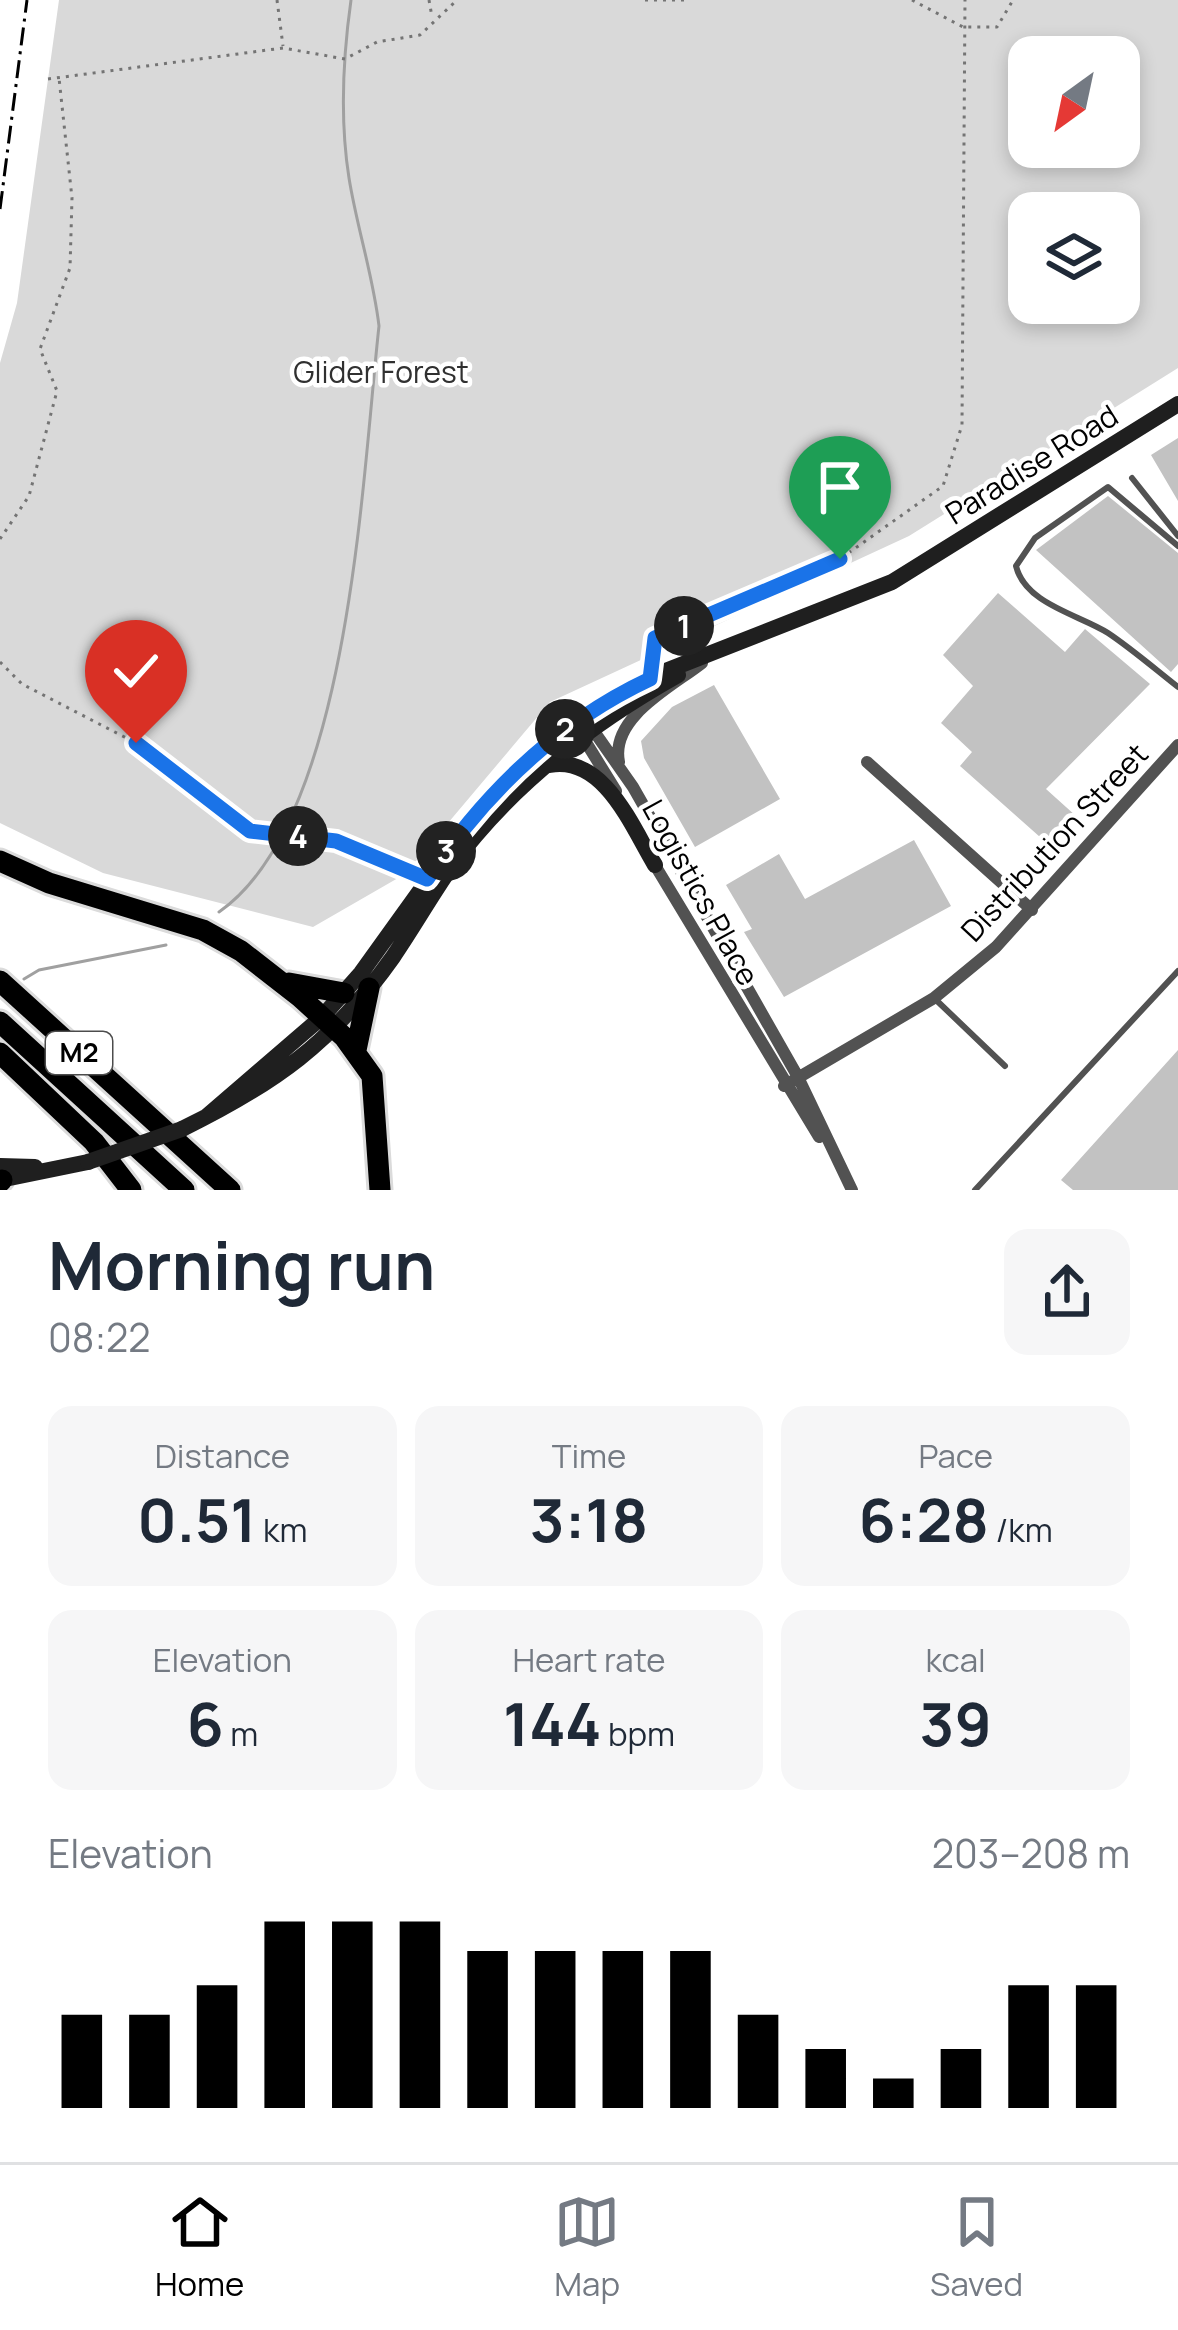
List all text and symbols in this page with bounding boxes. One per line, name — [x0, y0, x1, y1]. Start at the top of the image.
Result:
north arrow — [1008, 36, 1140, 168]
map controls — [1008, 36, 1140, 324]
button: layers — [1008, 192, 1140, 324]
park label: Glider Forest — [293, 351, 469, 392]
street label: Paradise Road — [937, 394, 1125, 533]
pin — [789, 436, 891, 559]
icon: arrive — [807, 454, 873, 520]
pin: 1 — [654, 596, 714, 656]
text: 1 — [677, 603, 691, 648]
pin — [85, 620, 187, 743]
icon: check — [103, 638, 169, 704]
pin: 2 — [535, 699, 595, 759]
text: 2 — [555, 706, 575, 751]
street label: Distribution Street — [951, 734, 1157, 950]
street label: Logistics Place — [633, 792, 769, 992]
pin: 4 — [268, 806, 328, 866]
text: 4 — [288, 813, 308, 858]
pin: 3 — [416, 821, 476, 881]
text: 3 — [436, 828, 456, 873]
road number: M2 — [46, 1032, 112, 1074]
text: Morning run — [48, 1220, 435, 1310]
button: share — [1004, 1229, 1130, 1355]
text: 08:22 — [48, 1310, 151, 1364]
text: Distance — [155, 1433, 290, 1478]
text: Time — [552, 1433, 626, 1478]
text: Pace — [918, 1433, 993, 1478]
text: 0.51 — [137, 1478, 256, 1560]
text: 3:18 — [530, 1478, 648, 1560]
text: 6:28 — [859, 1478, 989, 1560]
text: km — [256, 1507, 307, 1552]
text: /km — [989, 1507, 1053, 1552]
text: Elevation — [153, 1637, 292, 1682]
text: Heart rate — [512, 1637, 666, 1682]
text: kcal — [926, 1637, 986, 1682]
text: 6 — [186, 1682, 224, 1764]
text: 144 — [503, 1682, 601, 1764]
text: 39 — [920, 1682, 992, 1764]
text: m — [224, 1711, 258, 1756]
text: bpm — [601, 1711, 675, 1756]
text: Elevation — [48, 1826, 213, 1880]
text: 203–208 m — [932, 1826, 1130, 1880]
tab: Home — [155, 2189, 244, 2306]
tab: Map — [554, 2189, 620, 2306]
tab: Saved — [930, 2189, 1023, 2306]

